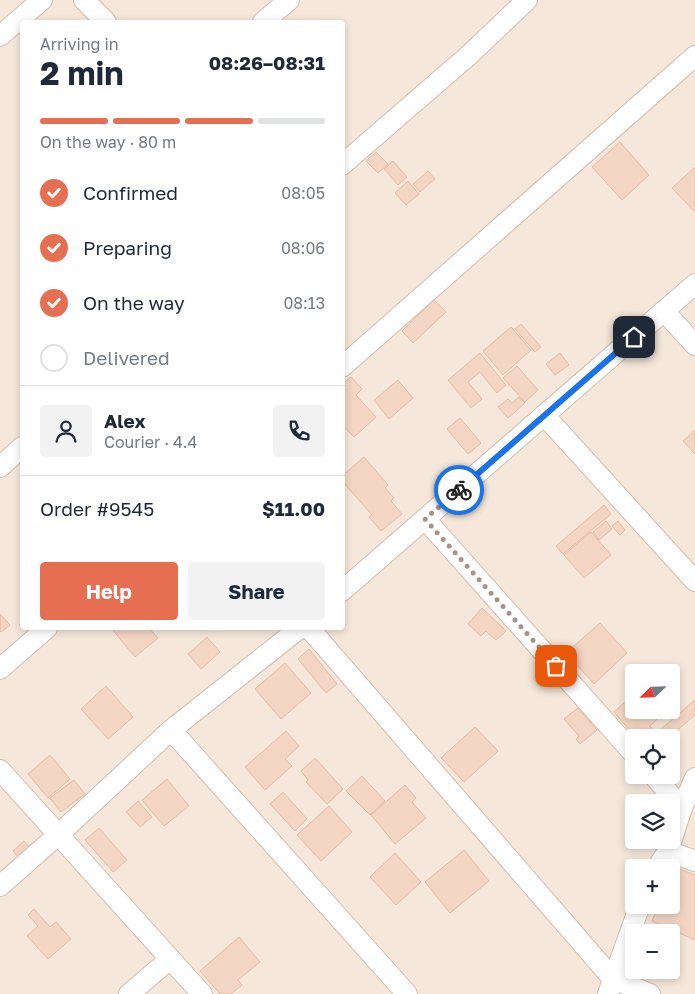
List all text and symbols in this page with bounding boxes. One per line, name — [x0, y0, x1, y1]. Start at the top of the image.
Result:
text: Arriving in — [40, 34, 119, 54]
text: 08:26–08:31 — [209, 51, 325, 74]
text: 2 min — [40, 54, 124, 92]
text: On the way · 80 m — [40, 132, 176, 152]
icon: check — [40, 179, 68, 207]
text: Confirmed — [83, 181, 178, 204]
text: 08:05 — [281, 183, 325, 203]
icon: check — [40, 234, 68, 262]
text: Preparing — [83, 236, 172, 259]
text: 08:06 — [281, 238, 325, 258]
icon: check — [40, 289, 68, 317]
text: On the way — [83, 291, 185, 314]
text: 08:13 — [283, 293, 325, 313]
pin — [613, 316, 655, 358]
icon: home — [620, 323, 648, 351]
text: Delivered — [83, 346, 170, 369]
button: person — [40, 405, 92, 457]
button: phone — [273, 405, 325, 457]
text: Alex — [104, 409, 145, 432]
text: Courier · 4.4 — [104, 432, 197, 452]
courier — [434, 465, 484, 515]
icon: bike — [445, 476, 473, 504]
text: Order #9545 — [40, 497, 154, 520]
text: $11.00 — [262, 497, 325, 520]
button: Help — [40, 562, 178, 620]
button: Share — [188, 562, 325, 620]
pin — [535, 645, 577, 687]
icon: bag — [542, 652, 570, 680]
north arrow — [625, 664, 680, 719]
map controls — [625, 664, 680, 979]
button: locate — [625, 729, 680, 784]
button: layers — [625, 794, 680, 849]
button: + — [625, 859, 680, 914]
button: − — [625, 924, 680, 979]

